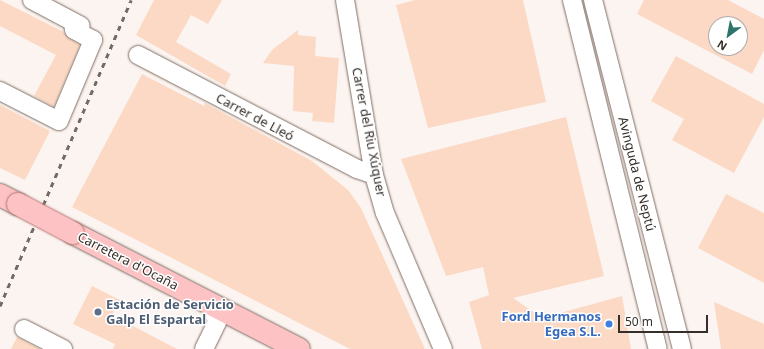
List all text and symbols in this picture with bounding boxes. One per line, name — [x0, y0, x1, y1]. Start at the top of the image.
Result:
north arrow — [708, 16, 748, 56]
text: N — [714, 37, 730, 54]
street label: Carrer del Riu Xúquer — [349, 66, 389, 198]
street label: Carrer de Lleó — [213, 90, 297, 144]
street label: Avinguda de Neptú — [615, 115, 659, 233]
street label: Carretera d'Ocaña — [75, 229, 181, 293]
place label: Estación de Servicio Galp El Espartal — [106, 297, 234, 328]
marker: Estación de Servicio Galp El Espartal — [93, 307, 103, 317]
scale bar — [620, 307, 710, 333]
place label: Ford Hermanos Egea S.L. — [502, 309, 601, 340]
text: 50 m — [625, 313, 653, 330]
marker: Ford Hermanos Egea S.L. — [604, 319, 614, 329]

